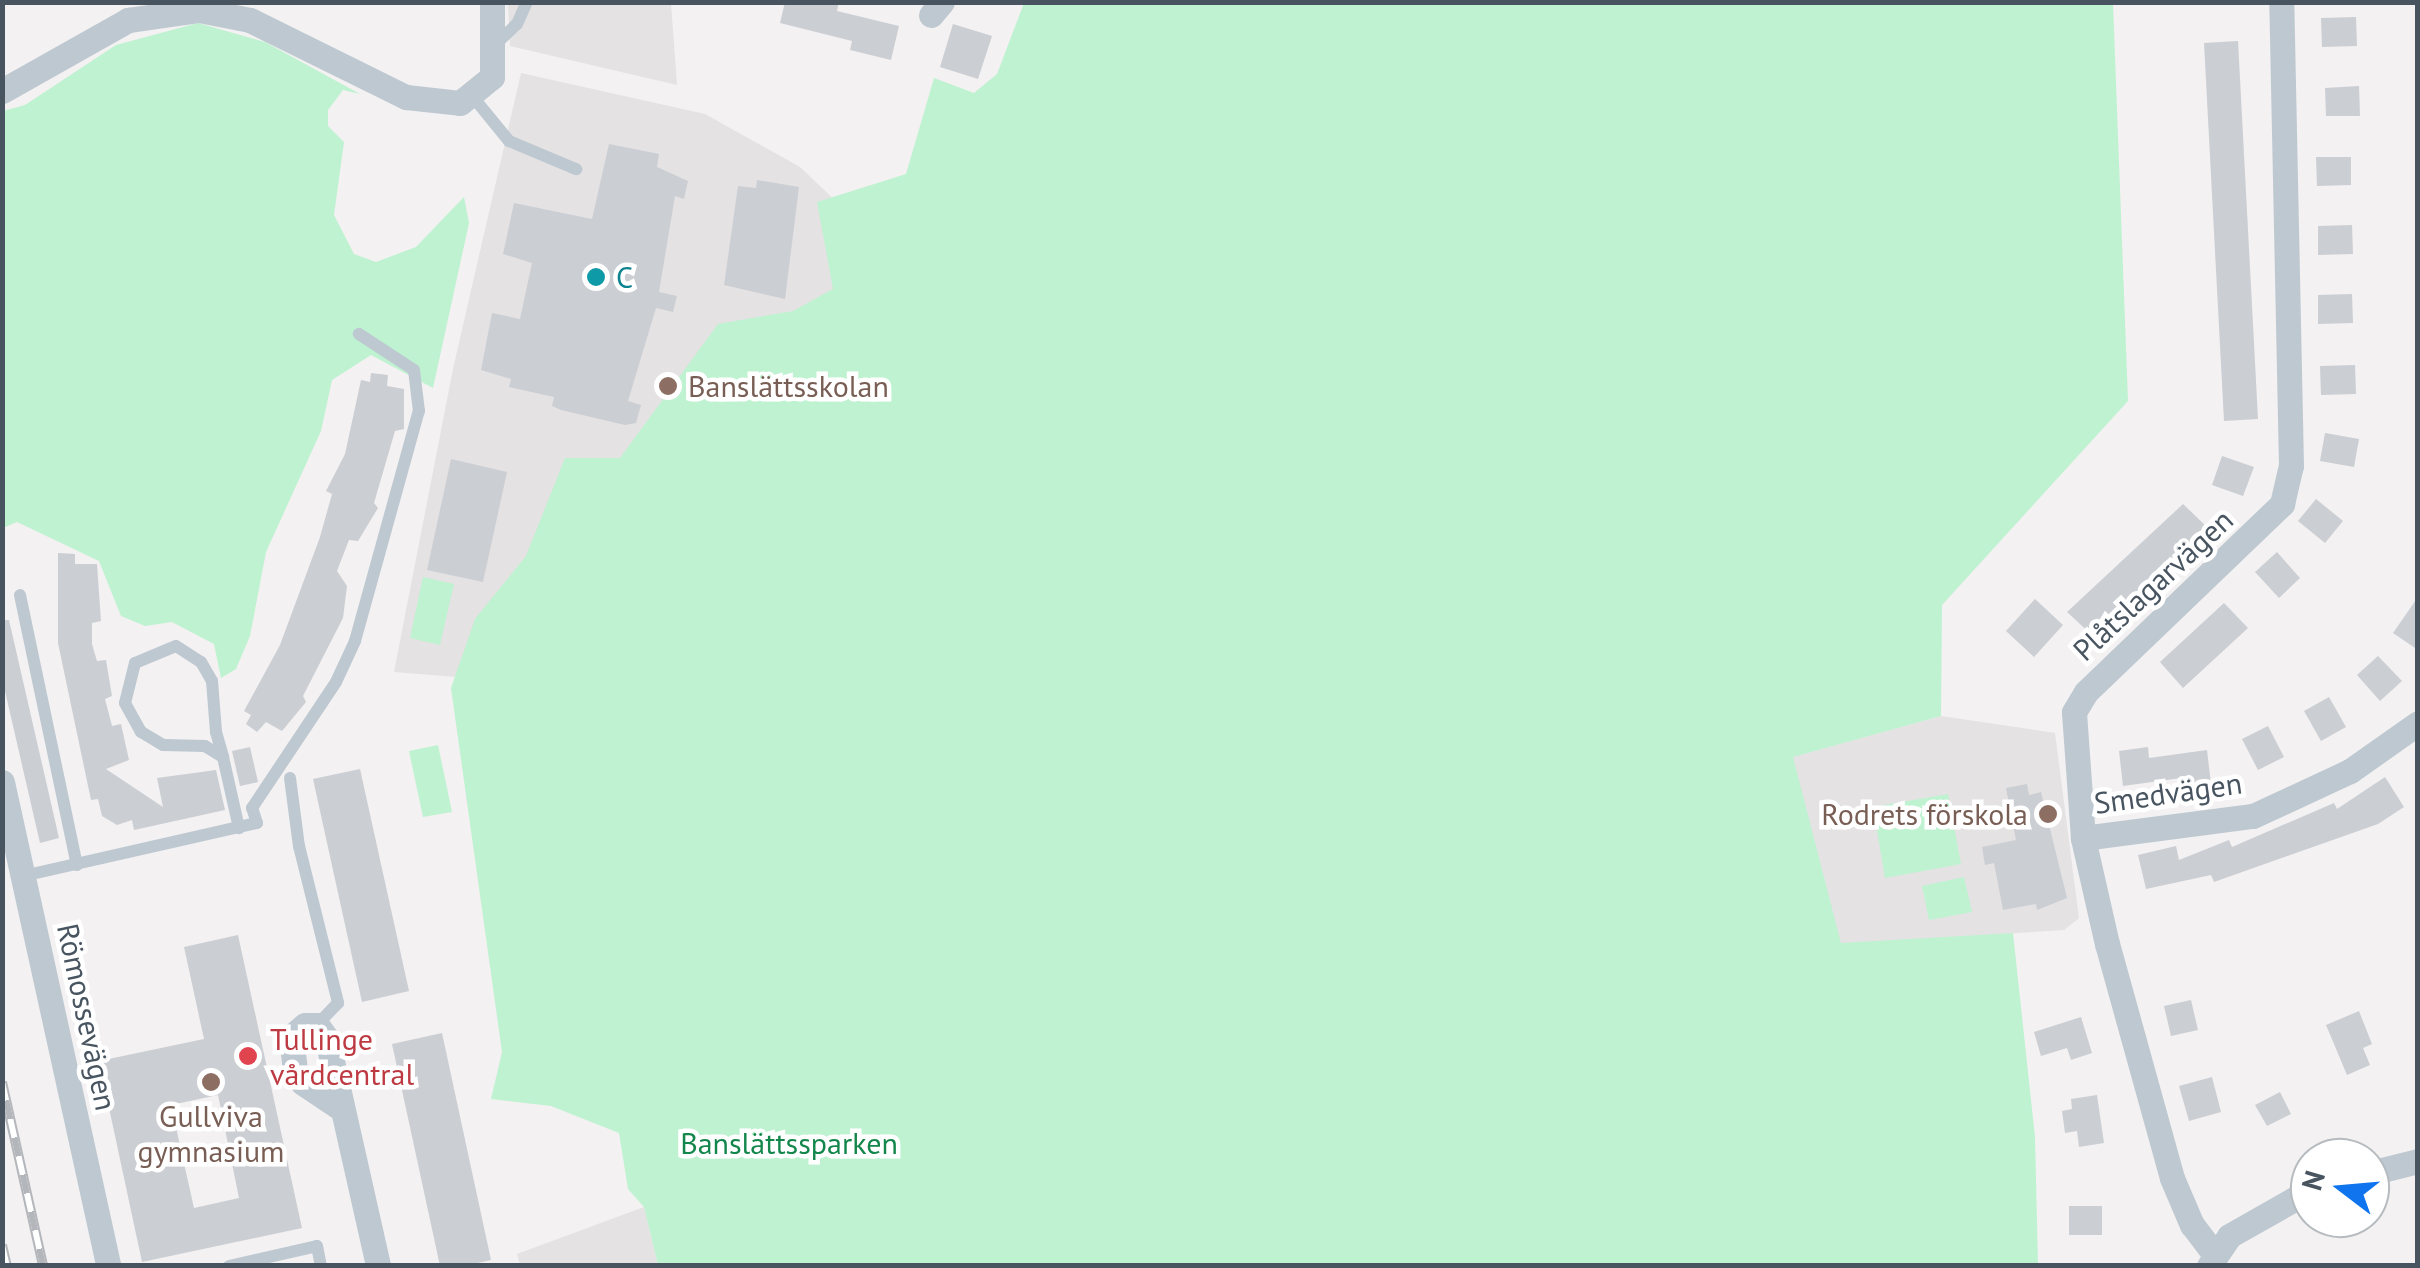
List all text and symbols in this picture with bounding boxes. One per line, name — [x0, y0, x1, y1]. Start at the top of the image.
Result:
place label: C — [616, 259, 633, 295]
marker: C — [585, 266, 607, 288]
place label: Banslättsskolan — [688, 368, 889, 404]
marker: Banslättsskolan — [657, 375, 679, 397]
street label: Plåtslagarvägen — [2066, 502, 2240, 668]
street label: Smedvägen — [2092, 765, 2244, 821]
place label: Rodrets förskola — [1821, 796, 2028, 832]
marker: Rodrets förskola — [2037, 803, 2059, 825]
street label: Römossevägen — [50, 920, 124, 1114]
place label: Tullinge vårdcentral — [270, 1021, 414, 1092]
marker: Tullinge vårdcentral — [235, 1043, 261, 1069]
marker: Gullviva gymnasium — [200, 1071, 222, 1093]
place label: Gullviva gymnasium — [138, 1098, 284, 1168]
park label: Banslättssparken — [680, 1125, 898, 1161]
north arrow — [2290, 1138, 2390, 1238]
text: N — [2292, 1166, 2333, 1194]

